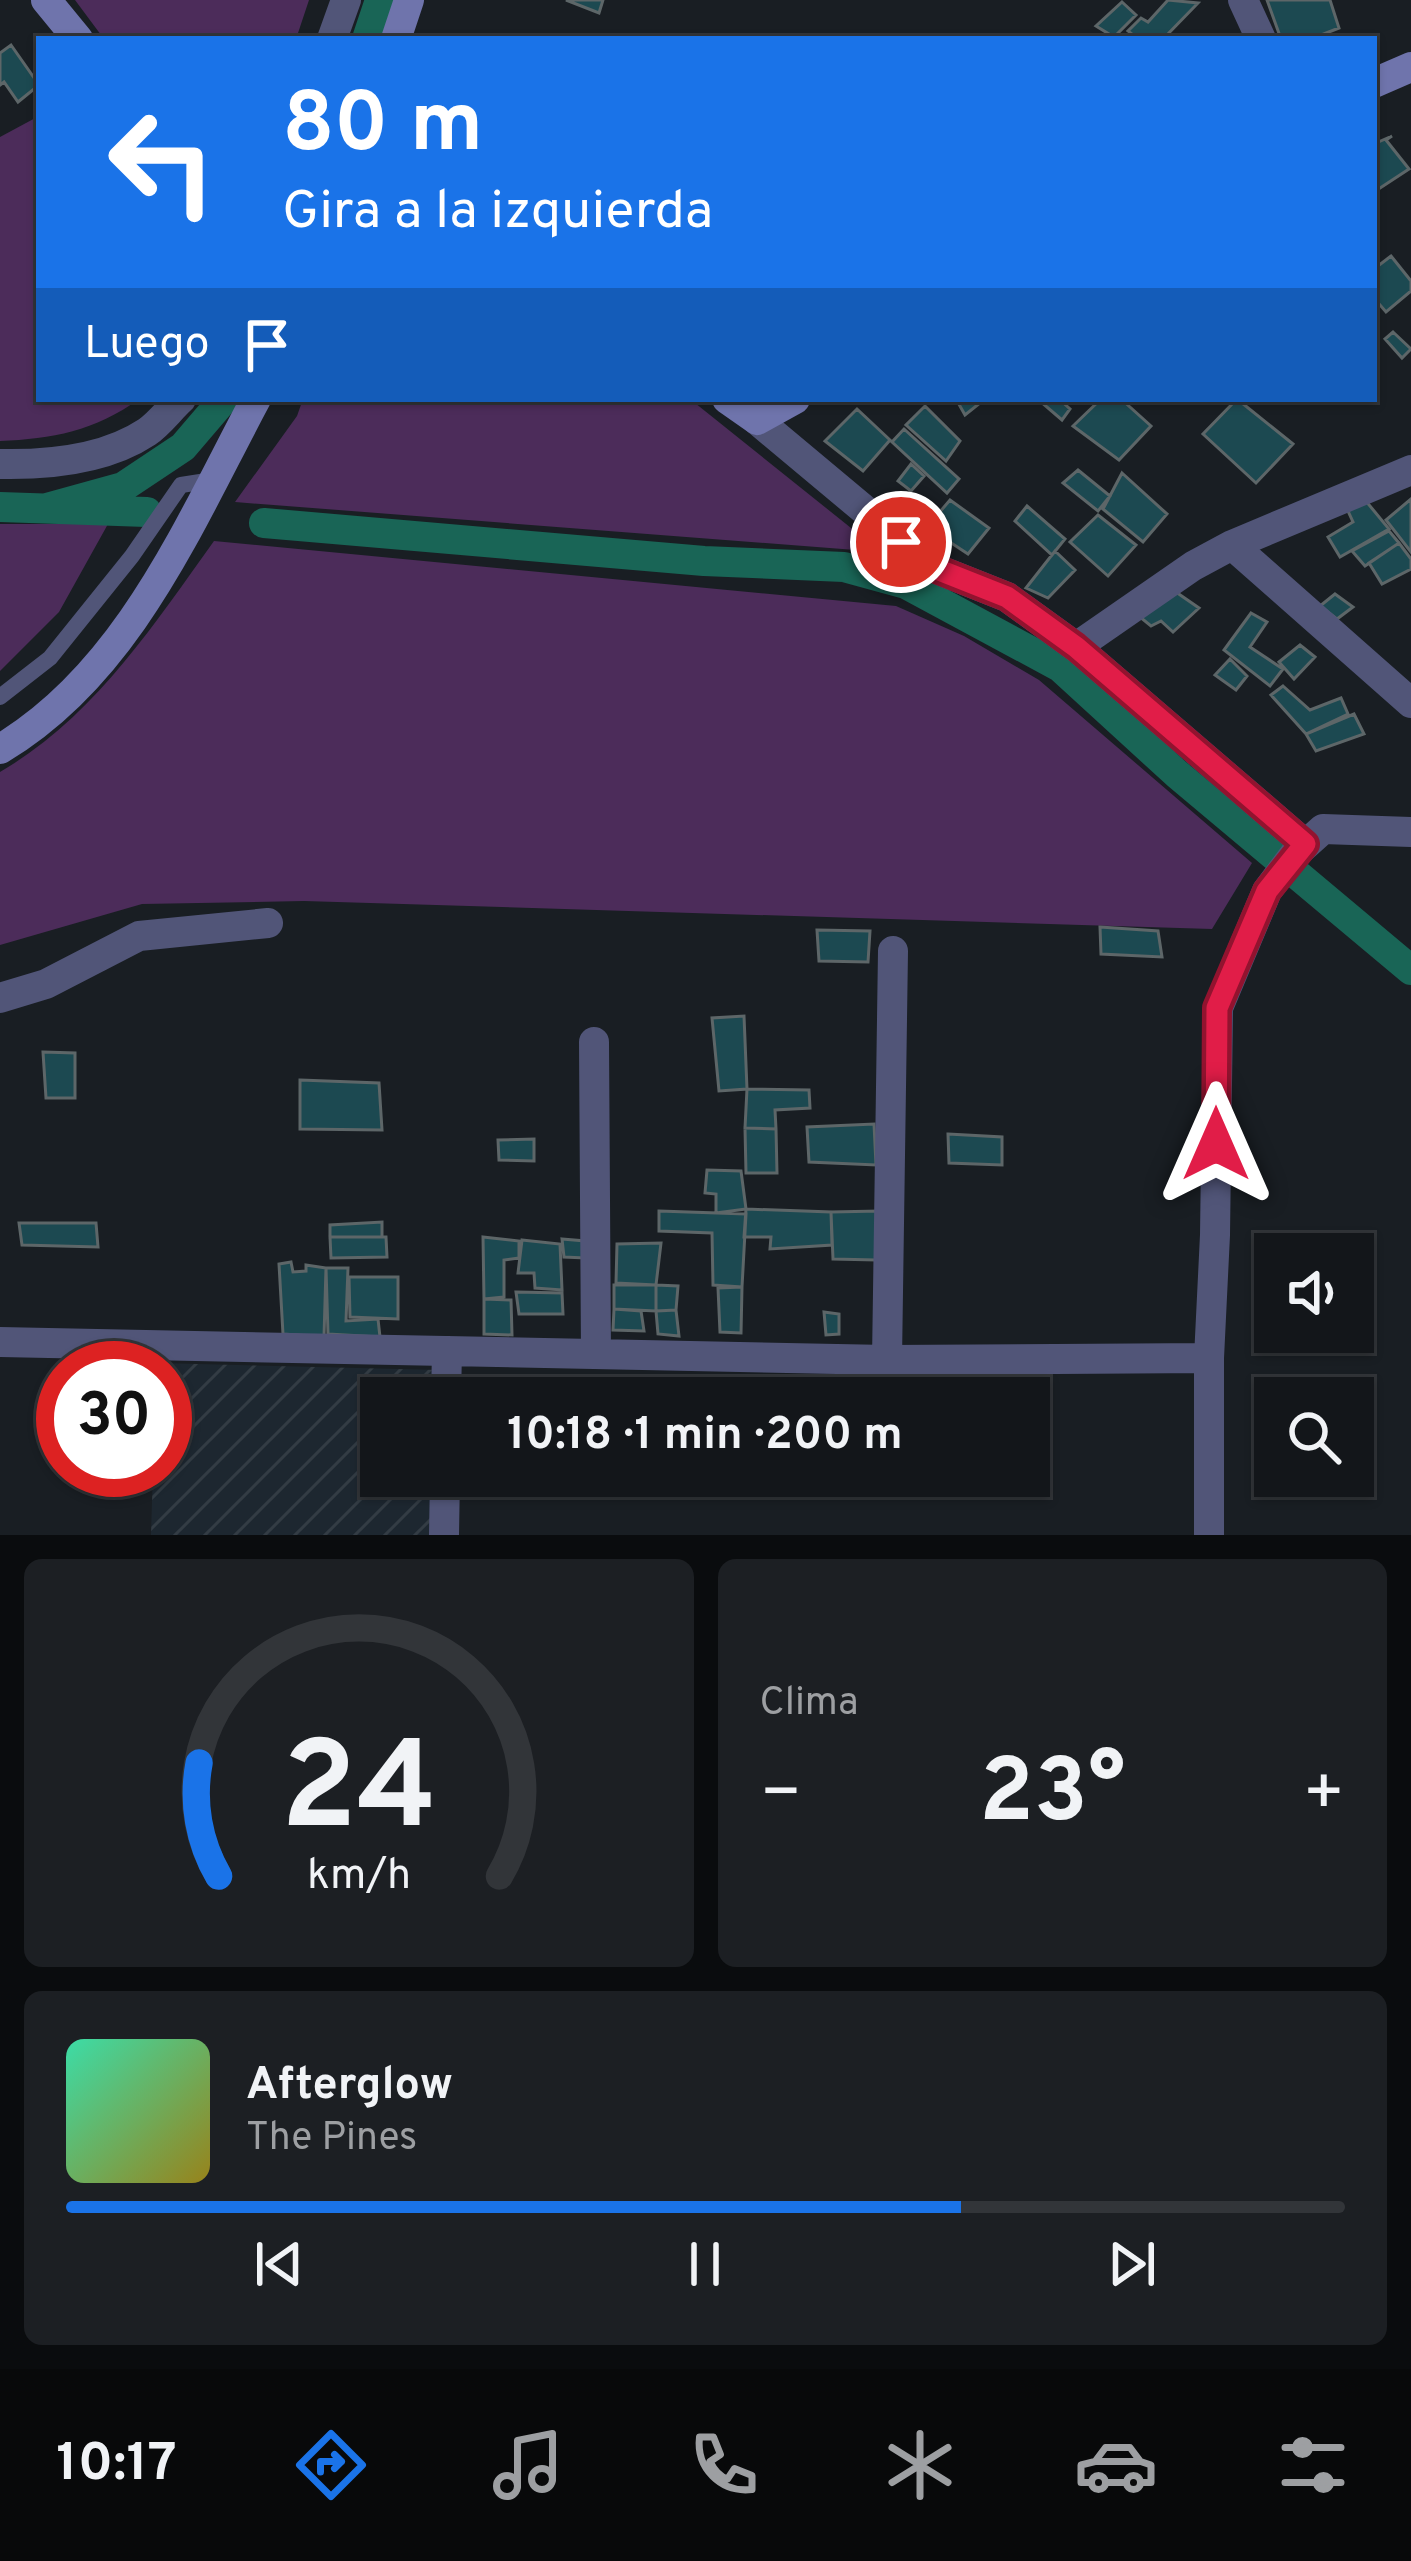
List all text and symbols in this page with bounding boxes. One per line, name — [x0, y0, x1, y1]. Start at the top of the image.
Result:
text: 80 m — [282, 75, 483, 181]
icon: left — [84, 84, 240, 240]
text: Gira a la izquierda — [282, 179, 713, 248]
icon: arrive — [234, 312, 300, 378]
text: Luego — [84, 317, 210, 374]
pin — [850, 491, 952, 593]
icon: arrive — [868, 509, 934, 575]
position arrow — [1153, 1081, 1279, 1207]
map controls — [1254, 1233, 1374, 1497]
button: sound — [1254, 1233, 1374, 1353]
speed limit sign: 30 — [36, 1341, 192, 1497]
button: search — [1254, 1377, 1374, 1497]
text: 10:18 · 1 min · 200 m — [507, 1408, 903, 1465]
text: Clima — [760, 1680, 859, 1729]
text: 24 — [280, 1715, 437, 1873]
text: 23° — [979, 1740, 1125, 1853]
text: − — [760, 1755, 802, 1838]
text: + — [1302, 1755, 1345, 1838]
text: km/h — [307, 1850, 411, 1904]
text: Afterglow — [246, 2058, 453, 2115]
text: The Pines — [246, 2115, 417, 2164]
icon: previous — [246, 2231, 312, 2297]
icon: pause — [672, 2231, 738, 2297]
icon: next — [1099, 2231, 1165, 2297]
icon: directions — [289, 2423, 373, 2507]
icon: music — [486, 2423, 570, 2507]
icon: phone — [682, 2423, 766, 2507]
icon: climate — [878, 2423, 962, 2507]
icon: car — [1074, 2423, 1158, 2507]
icon: filters — [1271, 2423, 1355, 2507]
text: 10:17 — [56, 2431, 177, 2500]

